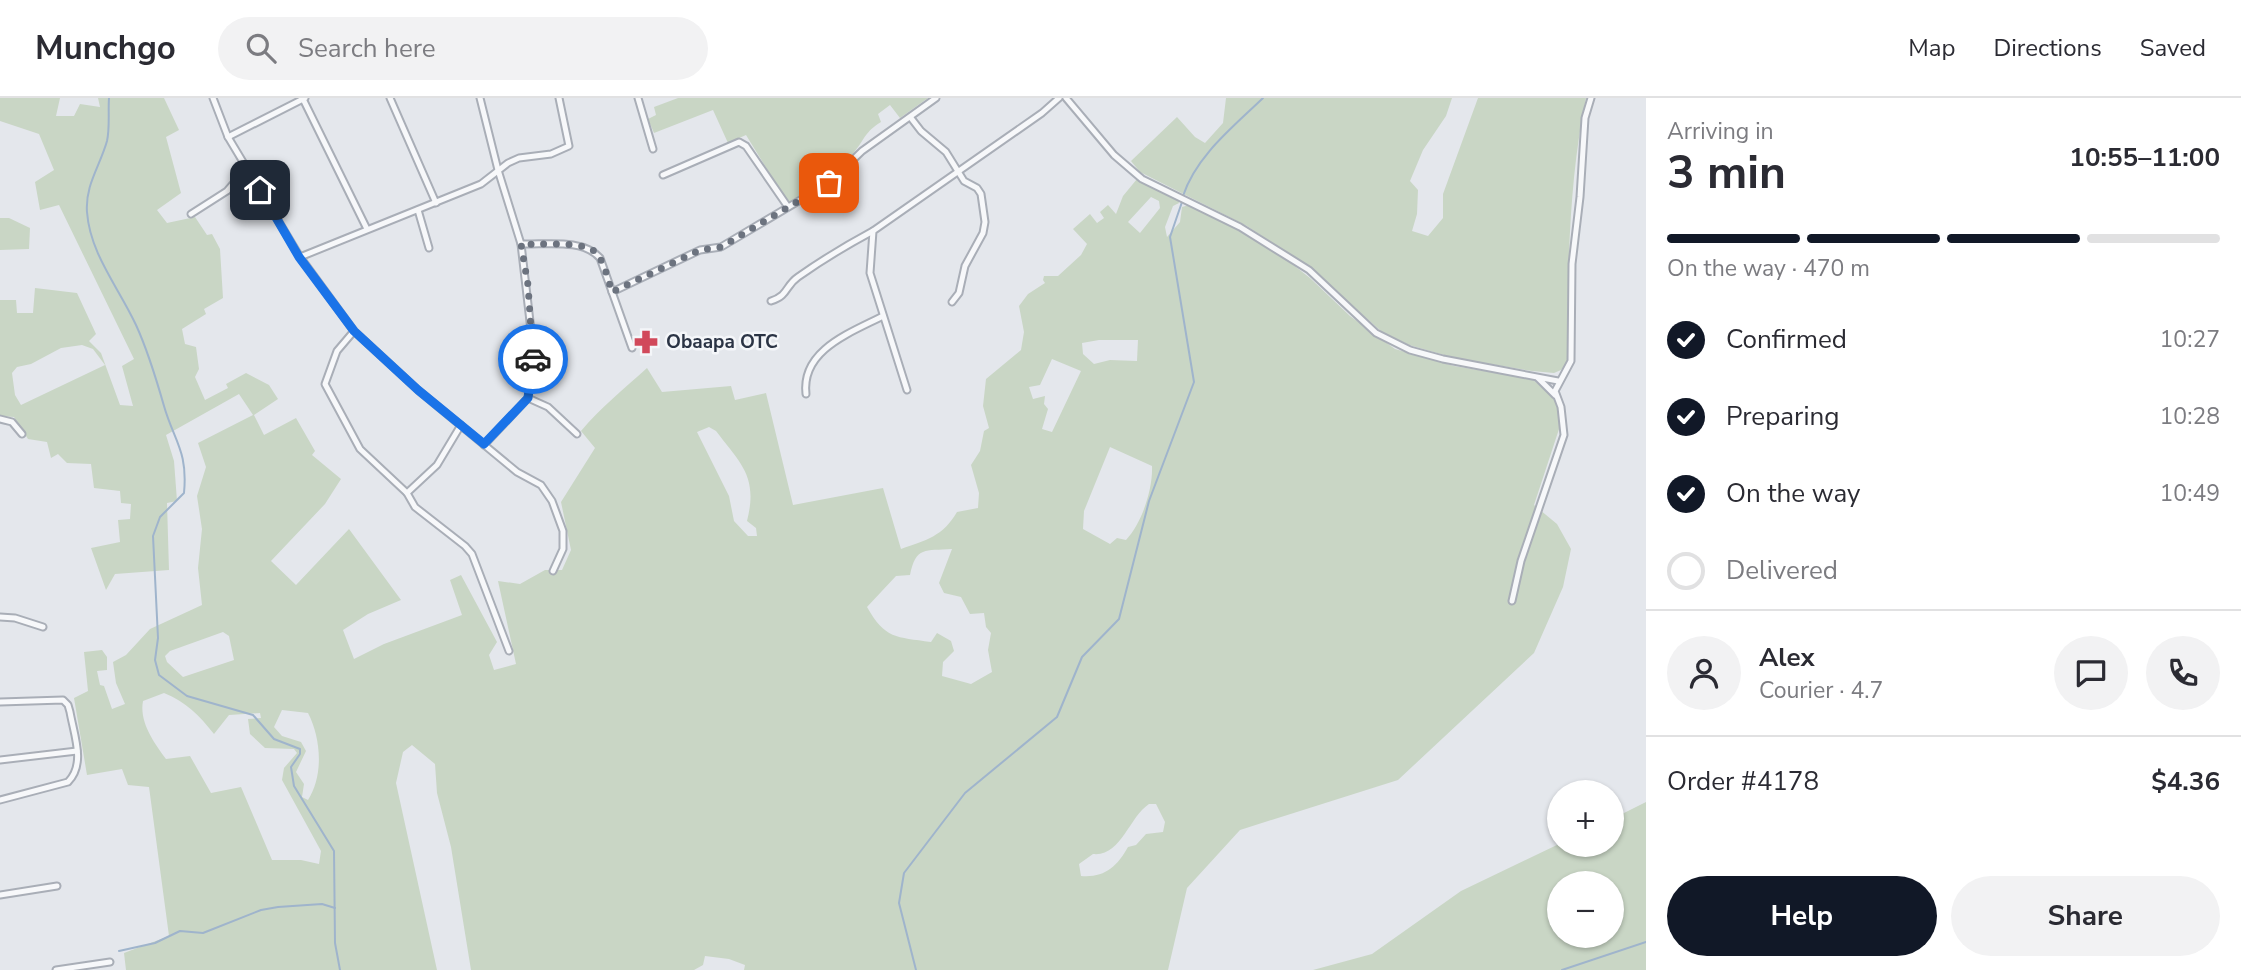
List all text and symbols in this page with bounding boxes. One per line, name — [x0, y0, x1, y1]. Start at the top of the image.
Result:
search box — [218, 17, 708, 80]
text: Munchgo — [35, 26, 176, 71]
icon: search — [242, 29, 280, 67]
text: Search here — [298, 31, 436, 66]
text: Map — [1908, 32, 1955, 64]
text: Directions — [1993, 32, 2102, 64]
text: Saved — [2140, 32, 2206, 64]
text: Arriving in — [1667, 116, 1774, 147]
text: 10:55–11:00 — [2069, 140, 2220, 175]
text: 3 min — [1667, 141, 1786, 204]
pin — [799, 153, 859, 213]
pin — [230, 160, 290, 220]
icon: bag — [810, 164, 848, 202]
icon: home — [241, 171, 279, 209]
text: On the way · 470 m — [1667, 253, 1870, 284]
icon: check — [1667, 321, 1705, 359]
text: Confirmed — [1726, 322, 1847, 357]
courier — [498, 324, 568, 394]
text: 10:27 — [2160, 324, 2220, 355]
pharmacy icon: Obaapa OTC — [632, 328, 660, 356]
place label: Obaapa OTC — [666, 329, 778, 355]
icon: car — [514, 340, 552, 378]
icon: check — [1667, 398, 1705, 436]
text: Preparing — [1726, 399, 1839, 434]
text: 10:28 — [2160, 401, 2220, 432]
icon: check — [1667, 475, 1705, 513]
text: On the way — [1726, 476, 1860, 511]
text: 10:49 — [2160, 478, 2220, 509]
text: Delivered — [1726, 553, 1838, 588]
button: person — [1667, 636, 1741, 710]
button: chat — [2054, 636, 2128, 710]
button: phone — [2146, 636, 2220, 710]
text: Alex — [1759, 640, 1815, 675]
text: Courier · 4.7 — [1759, 675, 1883, 706]
text: Order #4178 — [1667, 764, 1819, 799]
text: $4.36 — [2151, 764, 2220, 799]
map controls — [1547, 780, 1624, 948]
button: + — [1547, 780, 1624, 857]
button: − — [1547, 871, 1624, 948]
button: Help — [1667, 876, 1937, 956]
button: Share — [1951, 876, 2220, 956]

